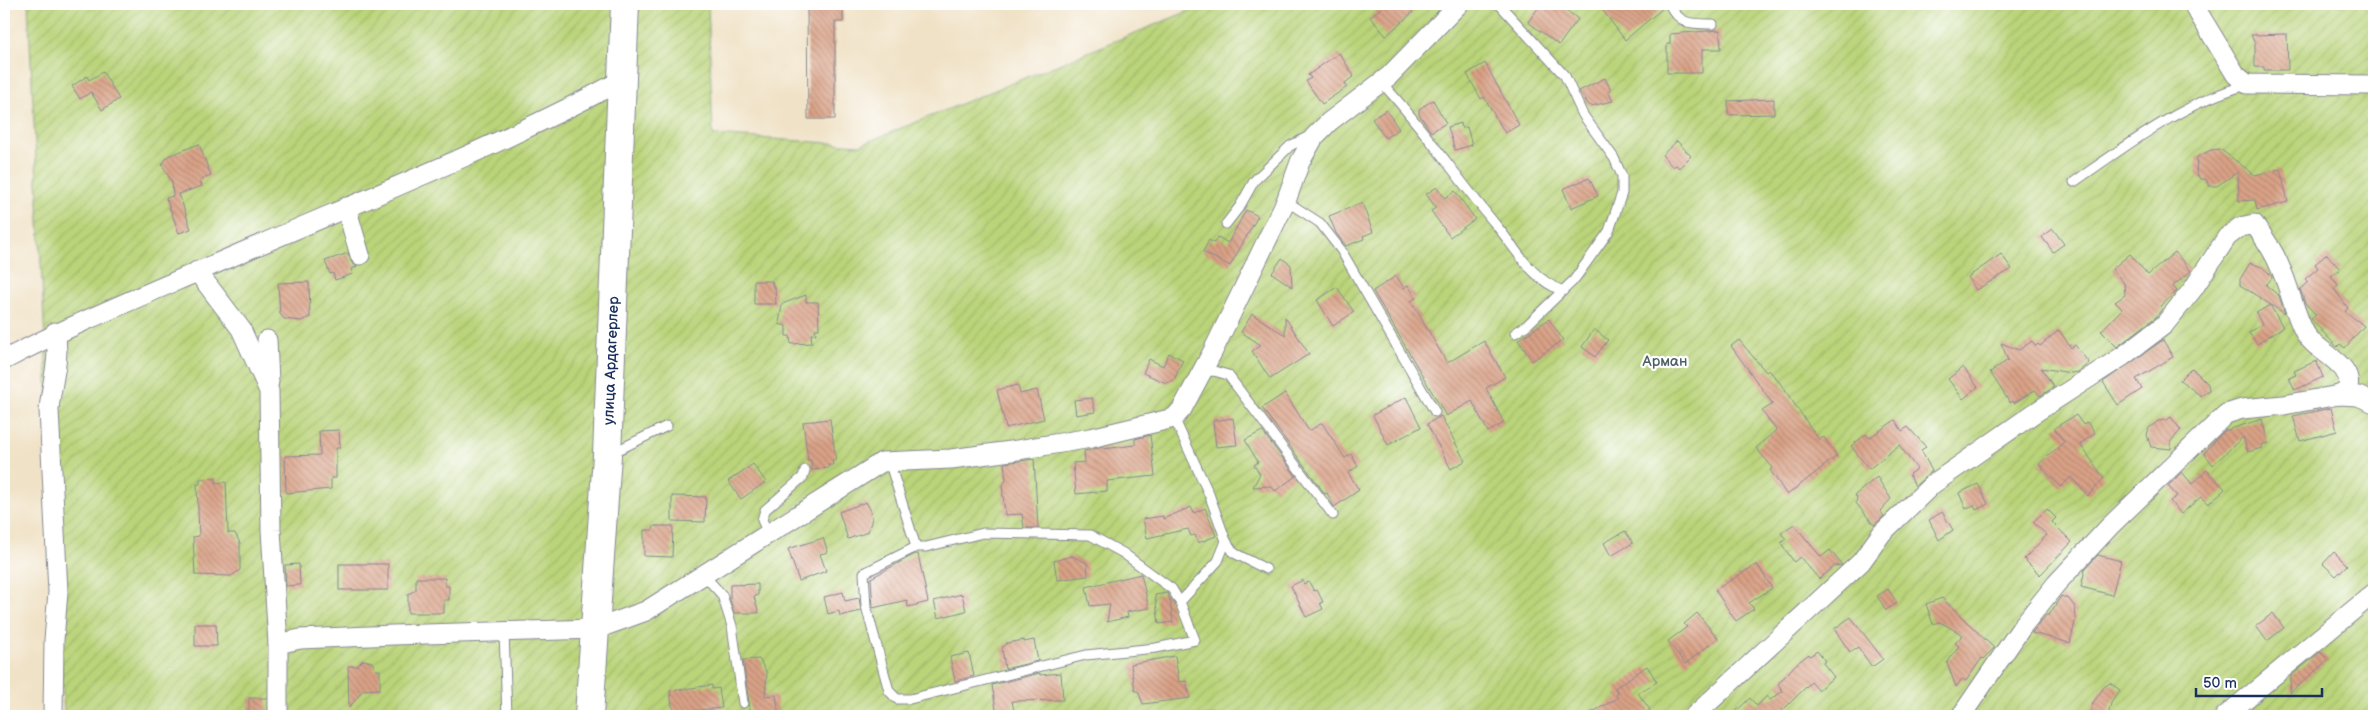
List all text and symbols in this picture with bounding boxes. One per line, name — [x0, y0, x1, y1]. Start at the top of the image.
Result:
street label: улица Ардагерлер — [599, 296, 623, 425]
park label: Арман — [1642, 352, 1687, 371]
scale bar — [2196, 665, 2322, 697]
text: 50 m — [2203, 674, 2237, 693]

